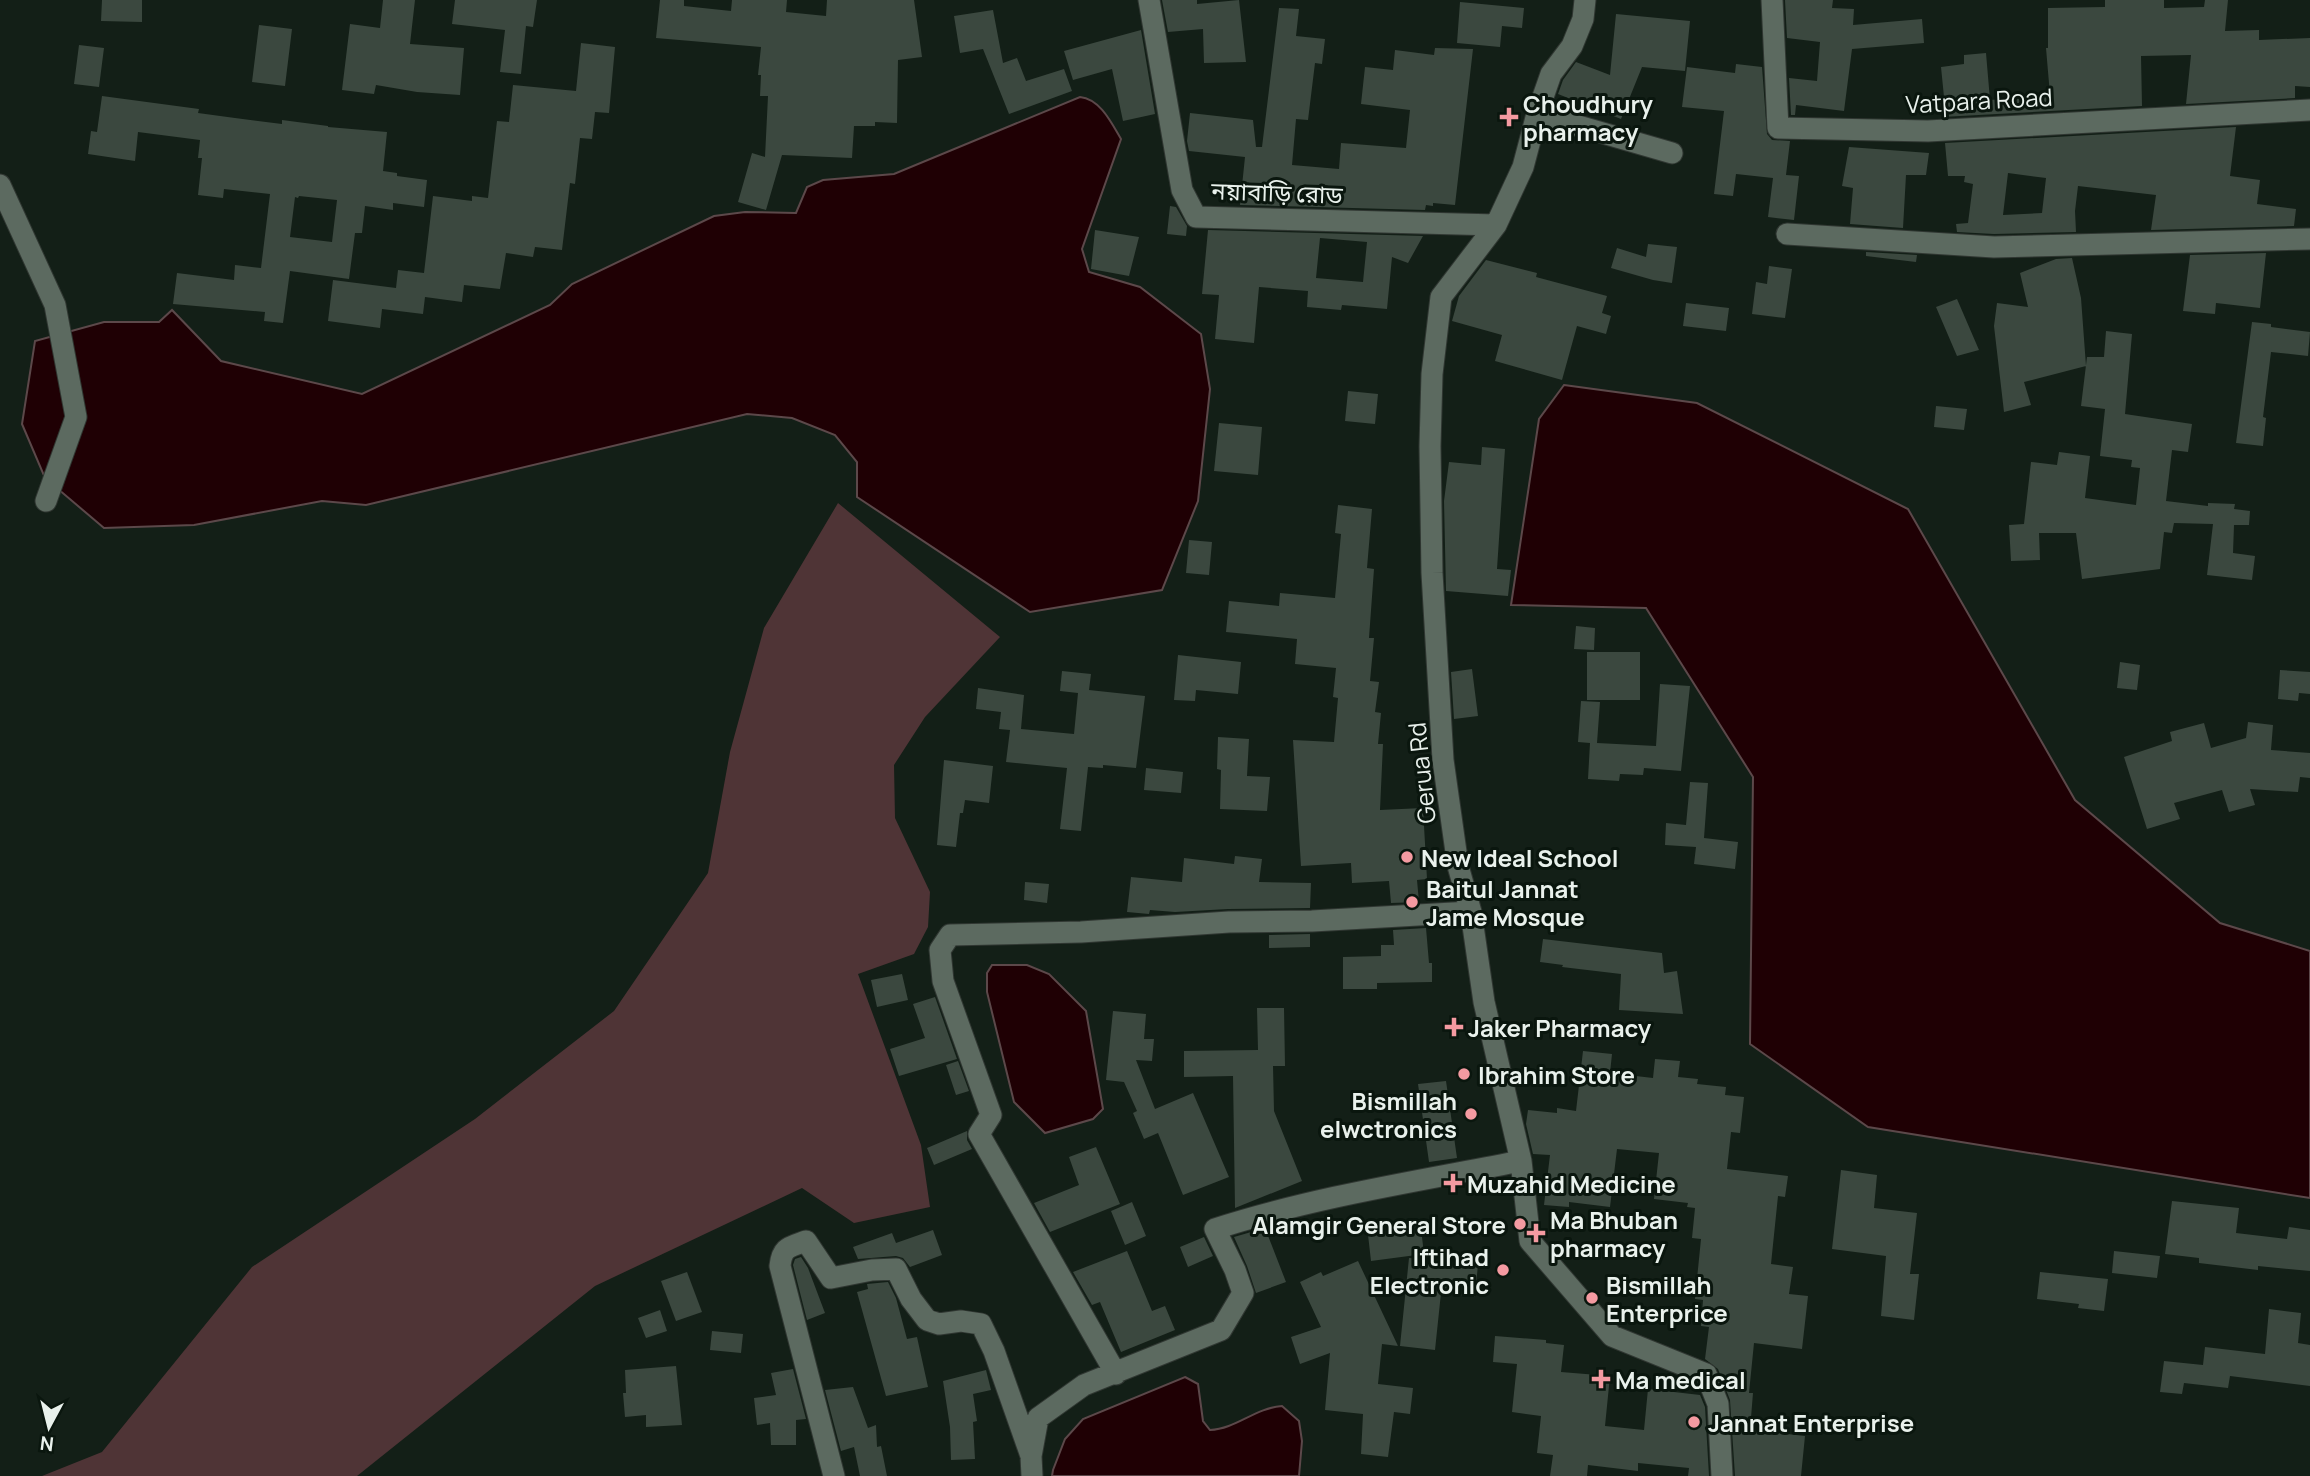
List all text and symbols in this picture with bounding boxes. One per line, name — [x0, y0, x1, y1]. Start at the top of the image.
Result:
street label: Vatpara Road — [1905, 80, 2053, 120]
place label: Choudhury pharmacy — [1523, 87, 1654, 148]
marker: Choudhury pharmacy — [1501, 109, 1517, 125]
street label: নয়াবাড়ি রোড — [1210, 173, 1344, 211]
street label: Gerua Rd — [1399, 721, 1443, 825]
place label: New Ideal School — [1421, 841, 1618, 874]
marker: New Ideal School — [1399, 849, 1415, 865]
place label: Baitul Jannat Jame Mosque — [1426, 872, 1585, 933]
marker: Baitul Jannat Jame Mosque — [1404, 894, 1420, 910]
place label: Jaker Pharmacy — [1468, 1011, 1652, 1044]
marker: Jaker Pharmacy — [1446, 1019, 1462, 1035]
place label: Ibrahim Store — [1478, 1058, 1635, 1091]
marker: Ibrahim Store — [1456, 1066, 1472, 1082]
place label: Bismillah elwctronics — [1320, 1084, 1457, 1145]
marker: Bismillah elwctronics — [1463, 1106, 1479, 1122]
place label: Muzahid Medicine — [1467, 1167, 1676, 1200]
marker: Muzahid Medicine — [1445, 1175, 1461, 1191]
place label: Ma Bhuban pharmacy — [1550, 1203, 1678, 1264]
place label: Alamgir General Store — [1252, 1208, 1506, 1241]
marker: Alamgir General Store — [1512, 1216, 1528, 1232]
marker: Ma Bhuban pharmacy — [1528, 1225, 1544, 1241]
place label: Iftihad Electronic — [1370, 1240, 1489, 1301]
marker: Iftihad Electronic — [1495, 1262, 1511, 1278]
place label: Bismillah Enterprice — [1606, 1268, 1728, 1329]
marker: Bismillah Enterprice — [1584, 1290, 1600, 1306]
place label: Ma medical — [1615, 1363, 1746, 1396]
marker: Ma medical — [1593, 1371, 1609, 1387]
north arrow — [14, 1392, 84, 1462]
place label: Jannat Enterprise — [1708, 1406, 1914, 1439]
marker: Jannat Enterprise — [1686, 1414, 1702, 1430]
text: N — [39, 1430, 55, 1458]

